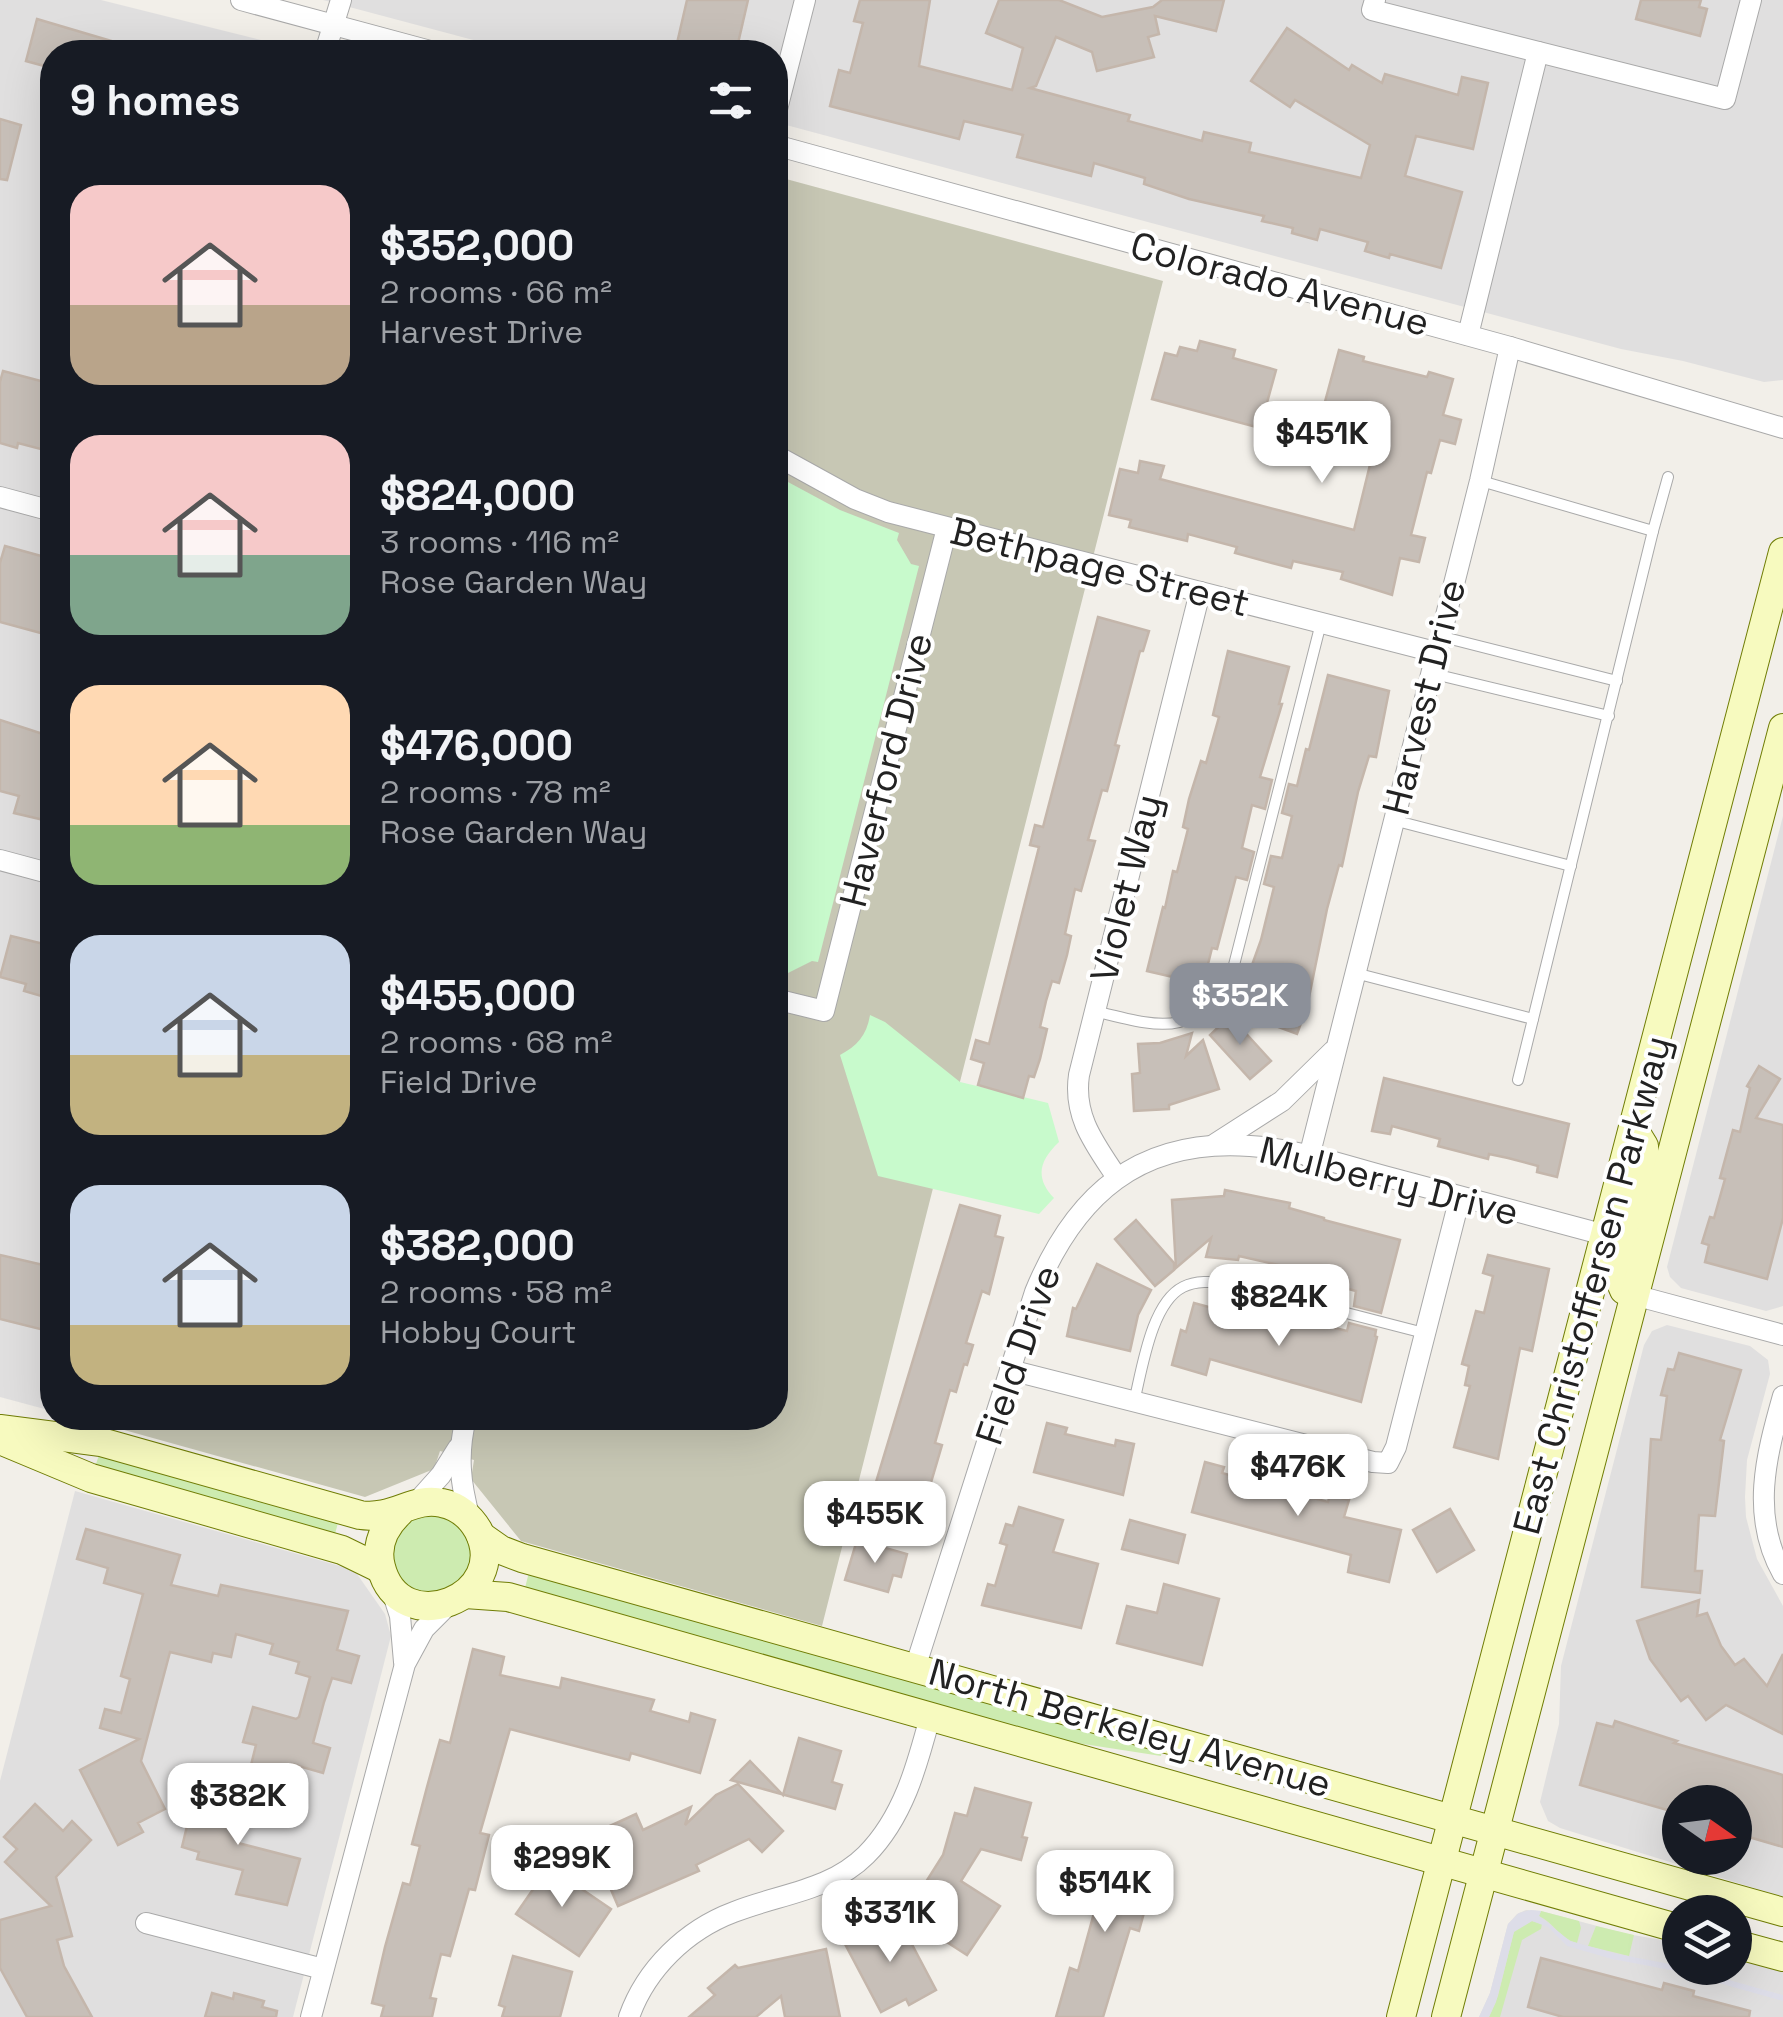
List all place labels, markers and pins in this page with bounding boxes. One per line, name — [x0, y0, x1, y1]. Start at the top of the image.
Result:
pin: $451K — [1252, 401, 1392, 486]
pin: $352K — [1170, 963, 1310, 1048]
pin: $824K — [1209, 1264, 1349, 1349]
pin: $476K — [1228, 1434, 1368, 1519]
pin: $455K — [805, 1481, 945, 1566]
pin: $382K — [168, 1763, 308, 1848]
pin: $299K — [492, 1825, 632, 1910]
pin: $514K — [1035, 1850, 1175, 1935]
pin: $331K — [820, 1880, 960, 1965]

